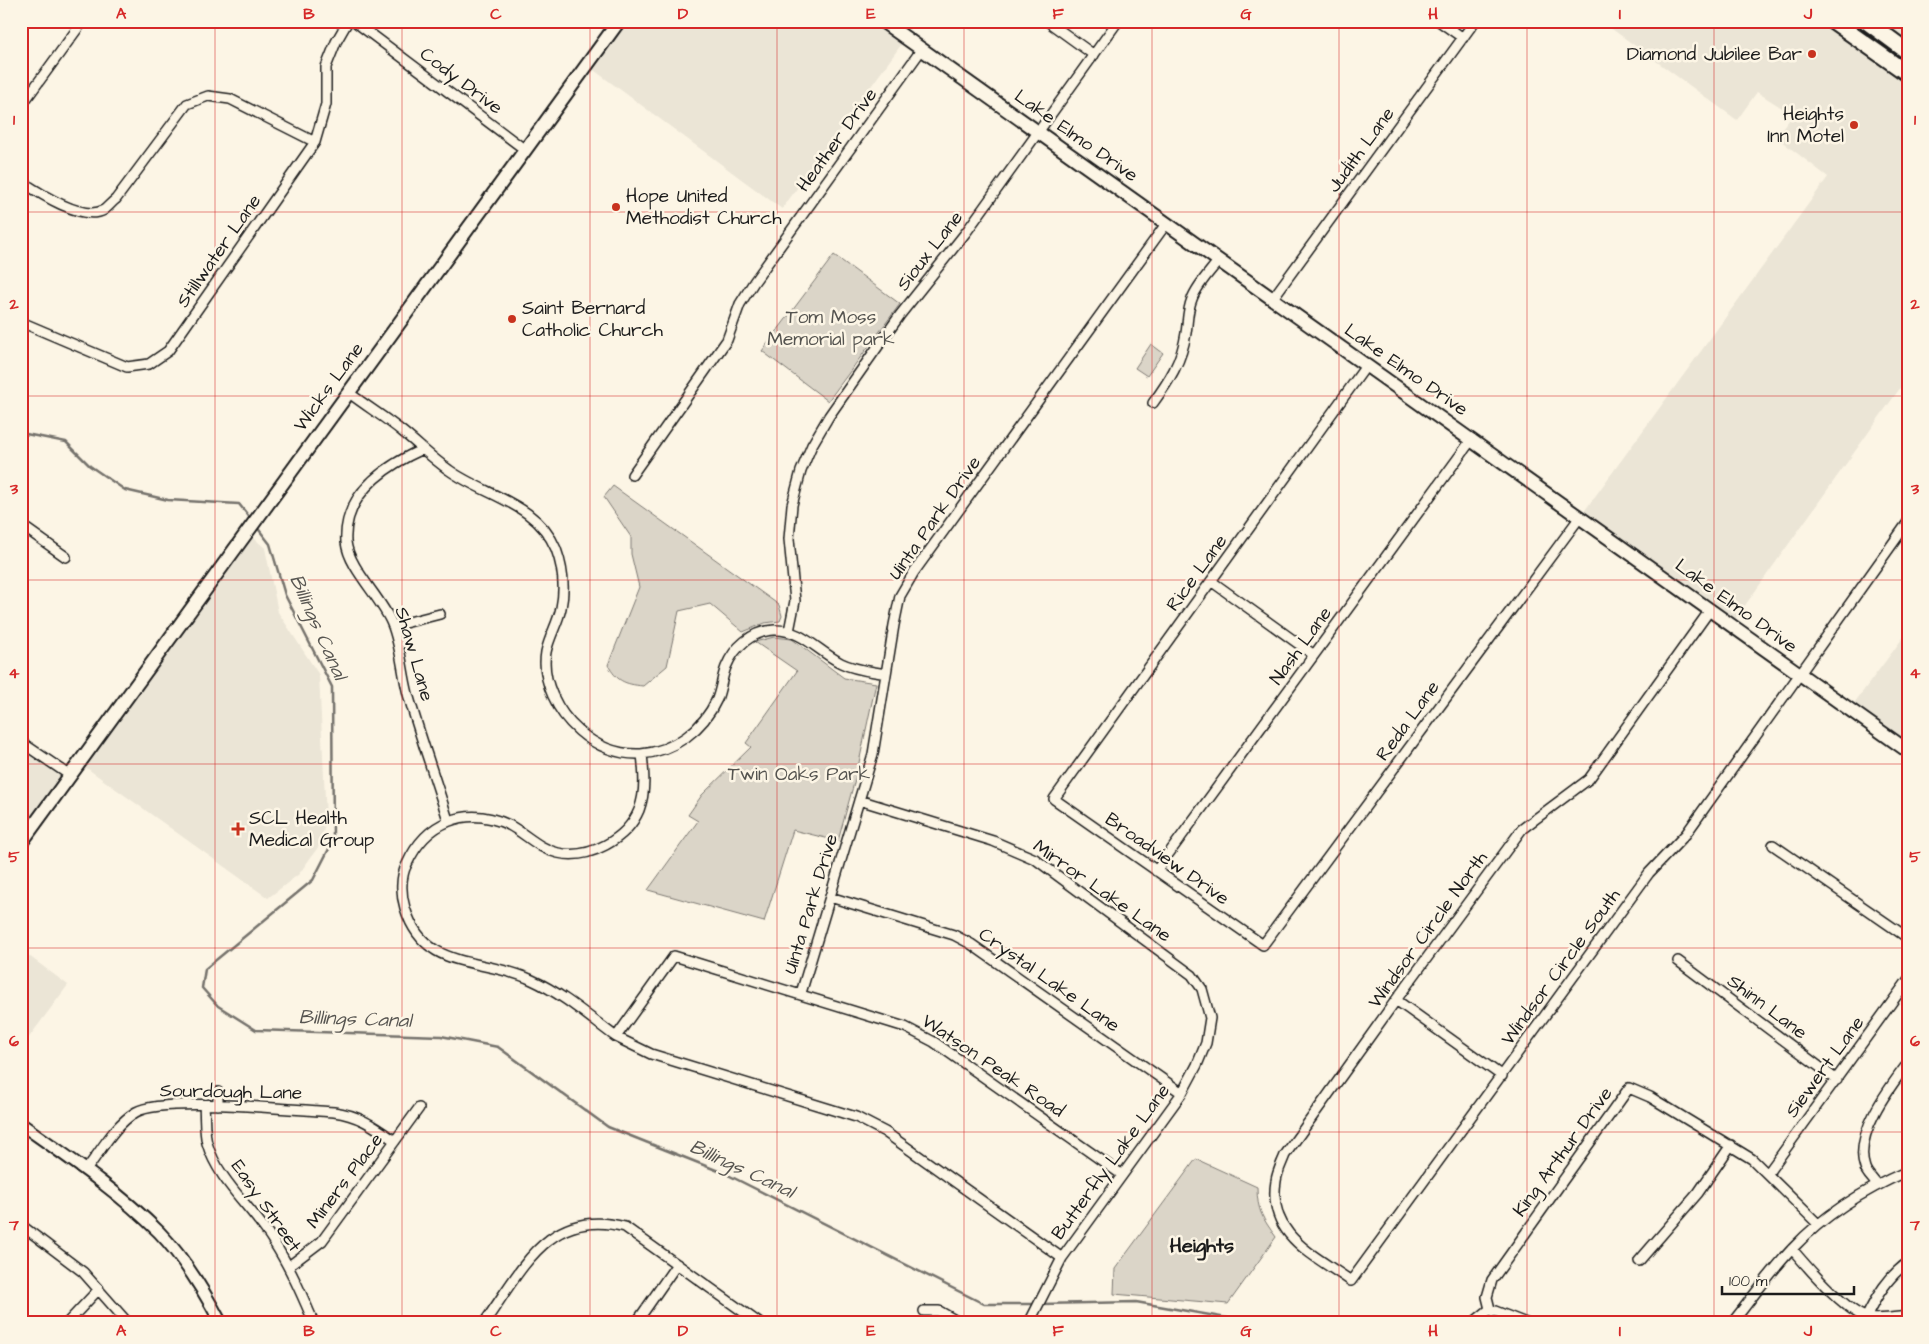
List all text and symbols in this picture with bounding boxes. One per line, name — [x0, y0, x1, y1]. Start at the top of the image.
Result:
text: A — [116, 3, 127, 25]
text: B — [303, 3, 315, 25]
text: C — [490, 3, 502, 25]
text: D — [678, 3, 689, 25]
text: E — [866, 3, 876, 25]
text: F — [1052, 3, 1064, 25]
text: G — [1240, 3, 1252, 25]
text: H — [1428, 3, 1438, 25]
text: I — [1619, 3, 1621, 25]
text: J — [1803, 3, 1813, 25]
street label: Cody Drive — [413, 41, 508, 122]
place label: Diamond Jubilee Bar — [1627, 41, 1803, 68]
marker: Diamond Jubilee Bar — [1806, 48, 1818, 60]
street label: Heather Drive — [790, 82, 884, 198]
street label: Lake Elmo Drive — [1009, 83, 1143, 189]
place label: Heights Inn Motel — [1767, 101, 1844, 150]
street label: Judith Lane — [1321, 102, 1401, 198]
text: 1 — [13, 109, 16, 131]
text: 1 — [1914, 109, 1917, 131]
marker: Heights Inn Motel — [1848, 119, 1860, 131]
place label: Hope United Methodist Church — [626, 183, 782, 232]
street label: Stillwater Lane — [170, 189, 268, 313]
marker: Hope United Methodist Church — [610, 201, 622, 213]
street label: Sioux Lane — [890, 205, 970, 297]
text: 2 — [8, 293, 19, 315]
text: 2 — [1909, 293, 1920, 315]
place label: Saint Bernard Catholic Church — [522, 295, 663, 344]
park label: Tom Moss Memorial park — [767, 304, 895, 353]
marker: Saint Bernard Catholic Church — [506, 313, 518, 325]
street label: Lake Elmo Drive — [1339, 317, 1473, 423]
street label: Wicks Lane — [287, 337, 371, 437]
street label: Uinta Park Drive — [882, 451, 988, 585]
text: 3 — [9, 478, 19, 500]
text: 3 — [1910, 478, 1920, 500]
street label: Rice Lane — [1160, 529, 1234, 617]
street label: Lake Elmo Drive — [1669, 552, 1803, 660]
water label: Billings Canal — [281, 570, 355, 687]
street label: Nash Lane — [1263, 601, 1339, 691]
street label: Shaw Lane — [388, 604, 440, 704]
text: 4 — [9, 662, 20, 684]
text: 4 — [1910, 662, 1921, 684]
street label: Reda Lane — [1370, 675, 1446, 767]
park label: Twin Oaks Park — [728, 761, 870, 788]
place label: SCL Health Medical Group — [249, 805, 375, 854]
street label: Broadview Drive — [1100, 806, 1234, 912]
marker: SCL Health Medical Group — [231, 822, 245, 836]
street label: Uinta Park Drive — [777, 831, 845, 977]
street label: Mirror Lake Lane — [1027, 833, 1177, 949]
street label: Windsor Circle North — [1362, 845, 1495, 1014]
text: 5 — [8, 846, 20, 868]
text: 5 — [1909, 846, 1921, 868]
street label: Windsor Circle South — [1495, 883, 1627, 1051]
street label: Crystal Lake Lane — [972, 921, 1125, 1040]
street label: Shinn Lane — [1721, 968, 1813, 1046]
water label: Billings Canal — [298, 1003, 415, 1036]
street label: Watson Peak Road — [916, 1008, 1070, 1124]
street label: Siewert Lane — [1779, 1011, 1871, 1123]
text: 6 — [9, 1030, 19, 1052]
text: 6 — [1910, 1030, 1920, 1052]
street label: Sourdough Lane — [159, 1077, 302, 1108]
street label: Butterfly Lake Lane — [1045, 1079, 1178, 1246]
street label: King Arthur Drive — [1507, 1082, 1620, 1223]
street label: Miners Place — [300, 1128, 390, 1234]
water label: Billings Canal — [685, 1133, 802, 1208]
street label: Easy Street — [223, 1154, 308, 1258]
text: 7 — [8, 1214, 19, 1236]
text: 7 — [1909, 1214, 1920, 1236]
district label: Heights — [1170, 1232, 1234, 1261]
scale bar — [1722, 1264, 1854, 1296]
text: 100 m — [1729, 1271, 1768, 1292]
text: A — [116, 1320, 127, 1342]
text: B — [303, 1320, 315, 1342]
text: C — [490, 1320, 502, 1342]
text: D — [678, 1320, 689, 1342]
text: E — [866, 1320, 876, 1342]
text: F — [1052, 1320, 1064, 1342]
text: G — [1240, 1320, 1252, 1342]
text: H — [1428, 1320, 1438, 1342]
text: I — [1619, 1320, 1621, 1342]
text: J — [1803, 1320, 1813, 1342]

